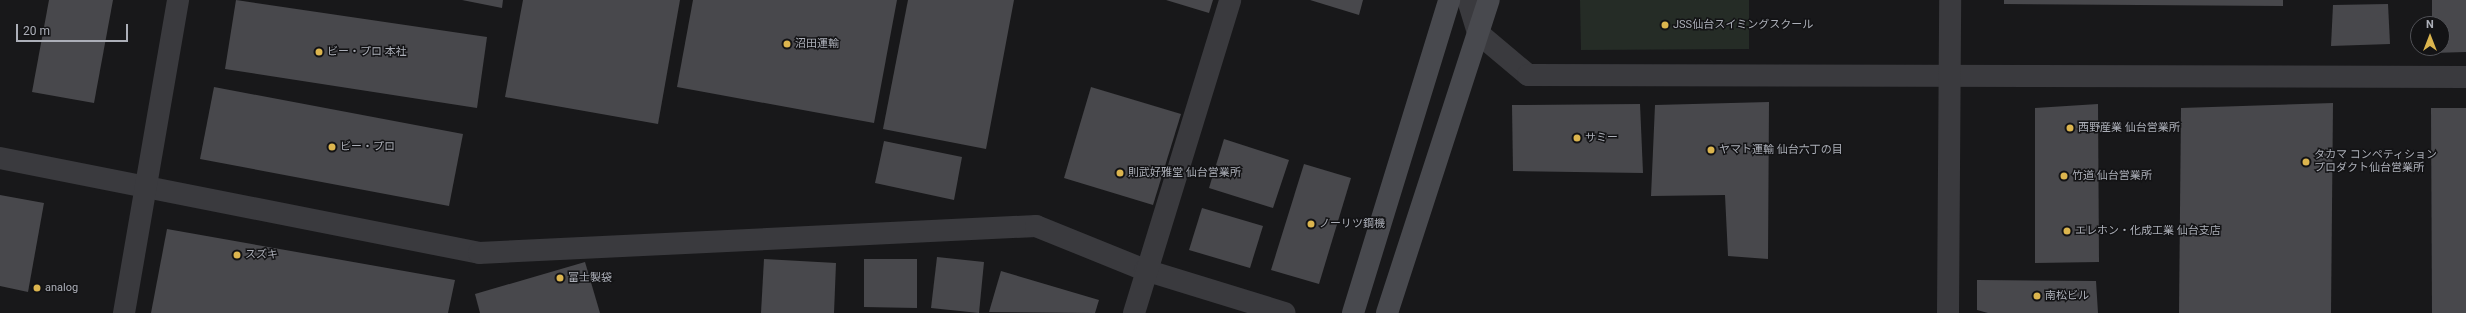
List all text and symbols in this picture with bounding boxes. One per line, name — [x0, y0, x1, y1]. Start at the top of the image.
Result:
scale bar — [18, 16, 130, 42]
north arrow — [2410, 16, 2450, 56]
place label: JSS仙台スイミングスクール — [1673, 18, 1813, 32]
text: N — [2426, 18, 2434, 31]
marker: JSS仙台スイミングスクール — [1660, 20, 1670, 30]
text: 20 m — [23, 24, 50, 38]
place label: 沼田運輸 — [795, 37, 839, 51]
marker: 沼田運輸 — [782, 39, 792, 49]
place label: ビー・プロ 本社 — [327, 45, 407, 59]
marker: ビー・プロ 本社 — [314, 47, 324, 57]
place label: 西野産業 仙台営業所 — [2078, 121, 2180, 135]
marker: 西野産業 仙台営業所 — [2065, 123, 2075, 133]
place label: サミー — [1585, 131, 1618, 145]
marker: サミー — [1572, 133, 1582, 143]
place label: ビー・プロ — [340, 140, 395, 154]
marker: ビー・プロ — [327, 142, 337, 152]
place label: ヤマト運輸 仙台六丁の目 — [1719, 143, 1843, 157]
marker: ヤマト運輸 仙台六丁の目 — [1706, 145, 1716, 155]
place label: タカマ コンペティション プロダクト仙台営業所 — [2314, 149, 2438, 175]
marker: タカマ コンペティション プロダクト仙台営業所 — [2301, 157, 2311, 167]
place label: 則武好雅堂 仙台営業所 — [1128, 166, 1241, 180]
marker: 則武好雅堂 仙台営業所 — [1115, 168, 1125, 178]
place label: 竹道 仙台営業所 — [2072, 169, 2152, 183]
marker: 竹道 仙台営業所 — [2059, 171, 2069, 181]
place label: ノーリツ鋼機 — [1319, 217, 1385, 231]
marker: ノーリツ鋼機 — [1306, 219, 1316, 229]
place label: エレホン・化成工業 仙台支店 — [2075, 224, 2221, 238]
marker: エレホン・化成工業 仙台支店 — [2062, 226, 2072, 236]
place label: スズキ — [245, 248, 278, 262]
marker: スズキ — [232, 250, 242, 260]
place label: 富士製袋 — [568, 271, 612, 285]
marker: 富士製袋 — [555, 273, 565, 283]
place label: analog — [45, 281, 78, 295]
marker: analog — [32, 283, 42, 293]
place label: 南松ビル — [2045, 289, 2089, 303]
marker: 南松ビル — [2032, 291, 2042, 301]

